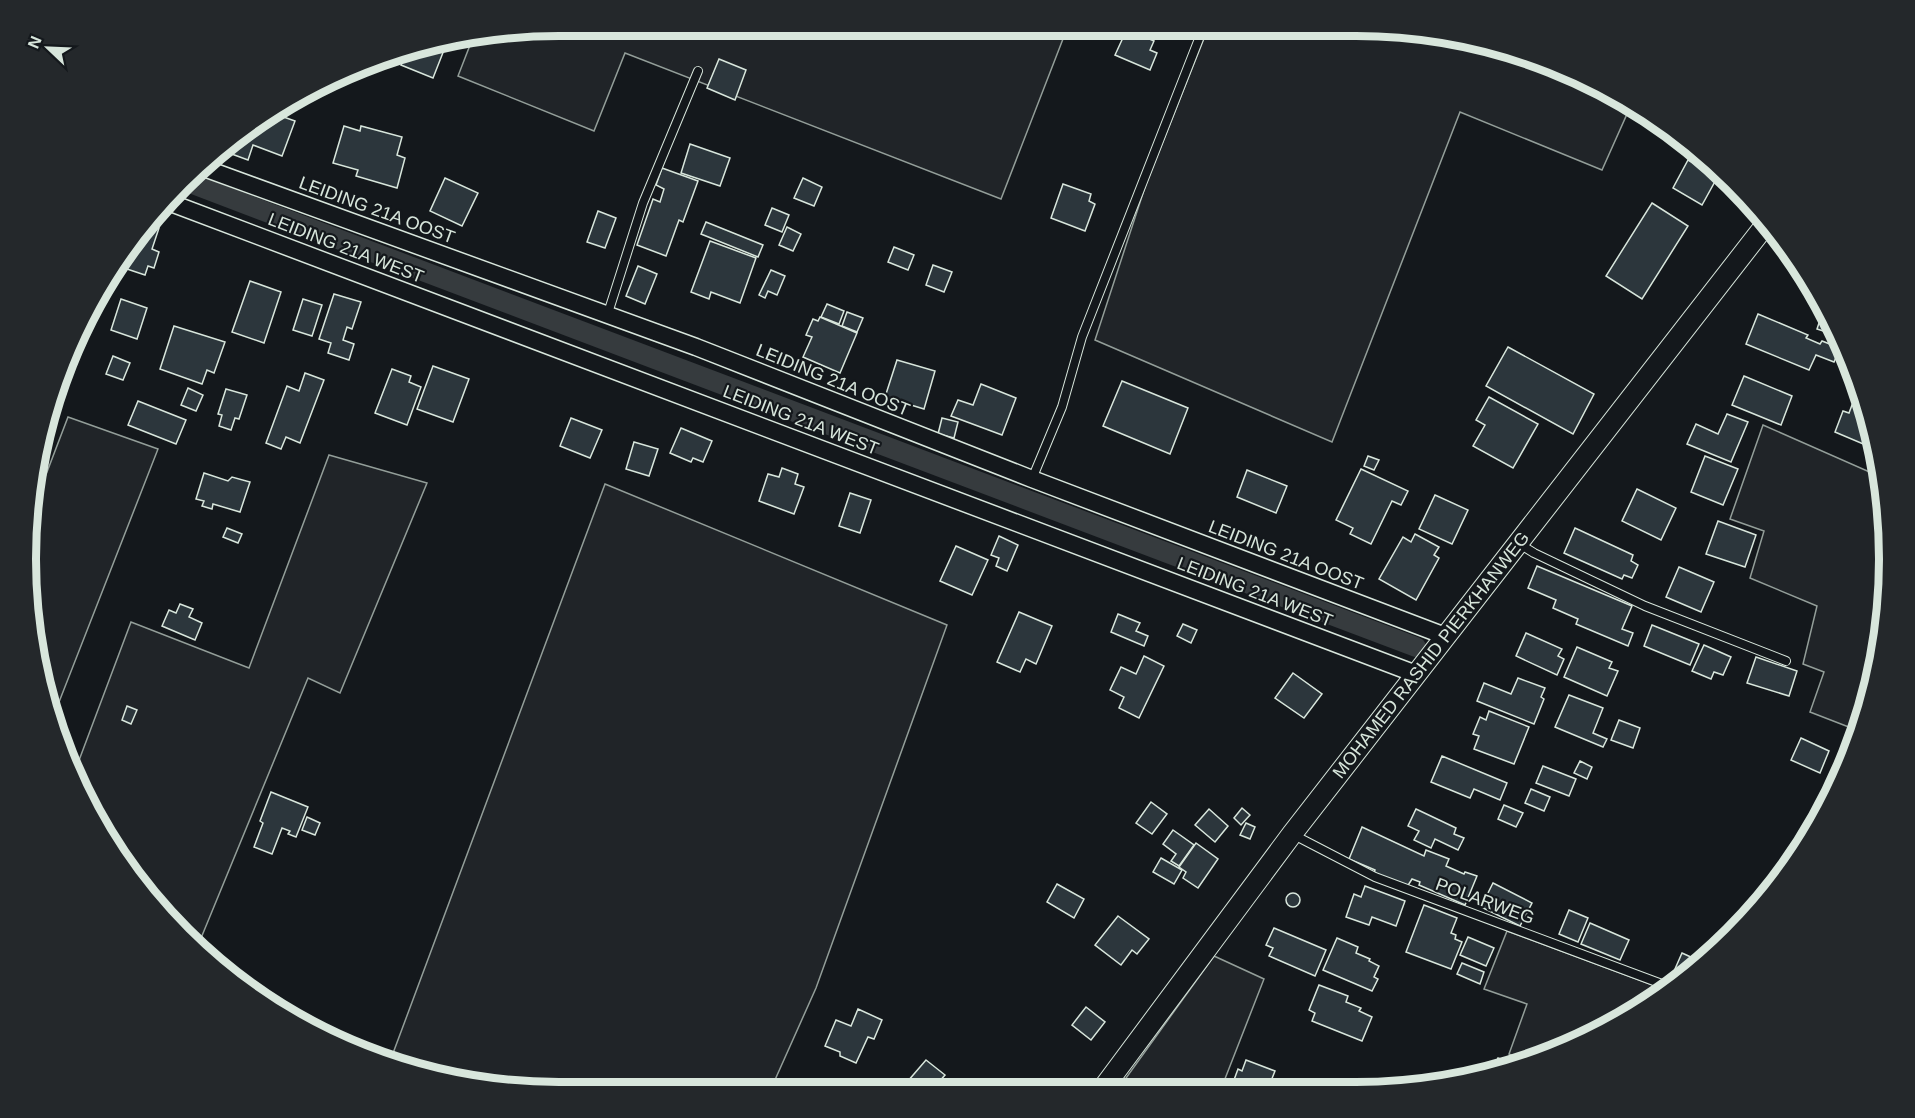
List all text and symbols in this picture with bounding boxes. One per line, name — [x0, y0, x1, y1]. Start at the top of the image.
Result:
north arrow — [18, 18, 78, 78]
text: N — [25, 34, 45, 51]
street label: LEIDING 21A OOST — [296, 173, 458, 247]
street label: LEIDING 21A WEST — [265, 209, 427, 287]
street label: LEIDING 21A OOST — [753, 340, 913, 420]
street label: LEIDING 21A WEST — [720, 381, 882, 459]
street label: LEIDING 21A OOST — [1206, 516, 1366, 594]
street label: MOHAMED RASHID PIERKHANWEG — [1329, 528, 1533, 782]
street label: LEIDING 21A WEST — [1174, 553, 1336, 631]
street label: POLARWEG — [1433, 874, 1537, 928]

